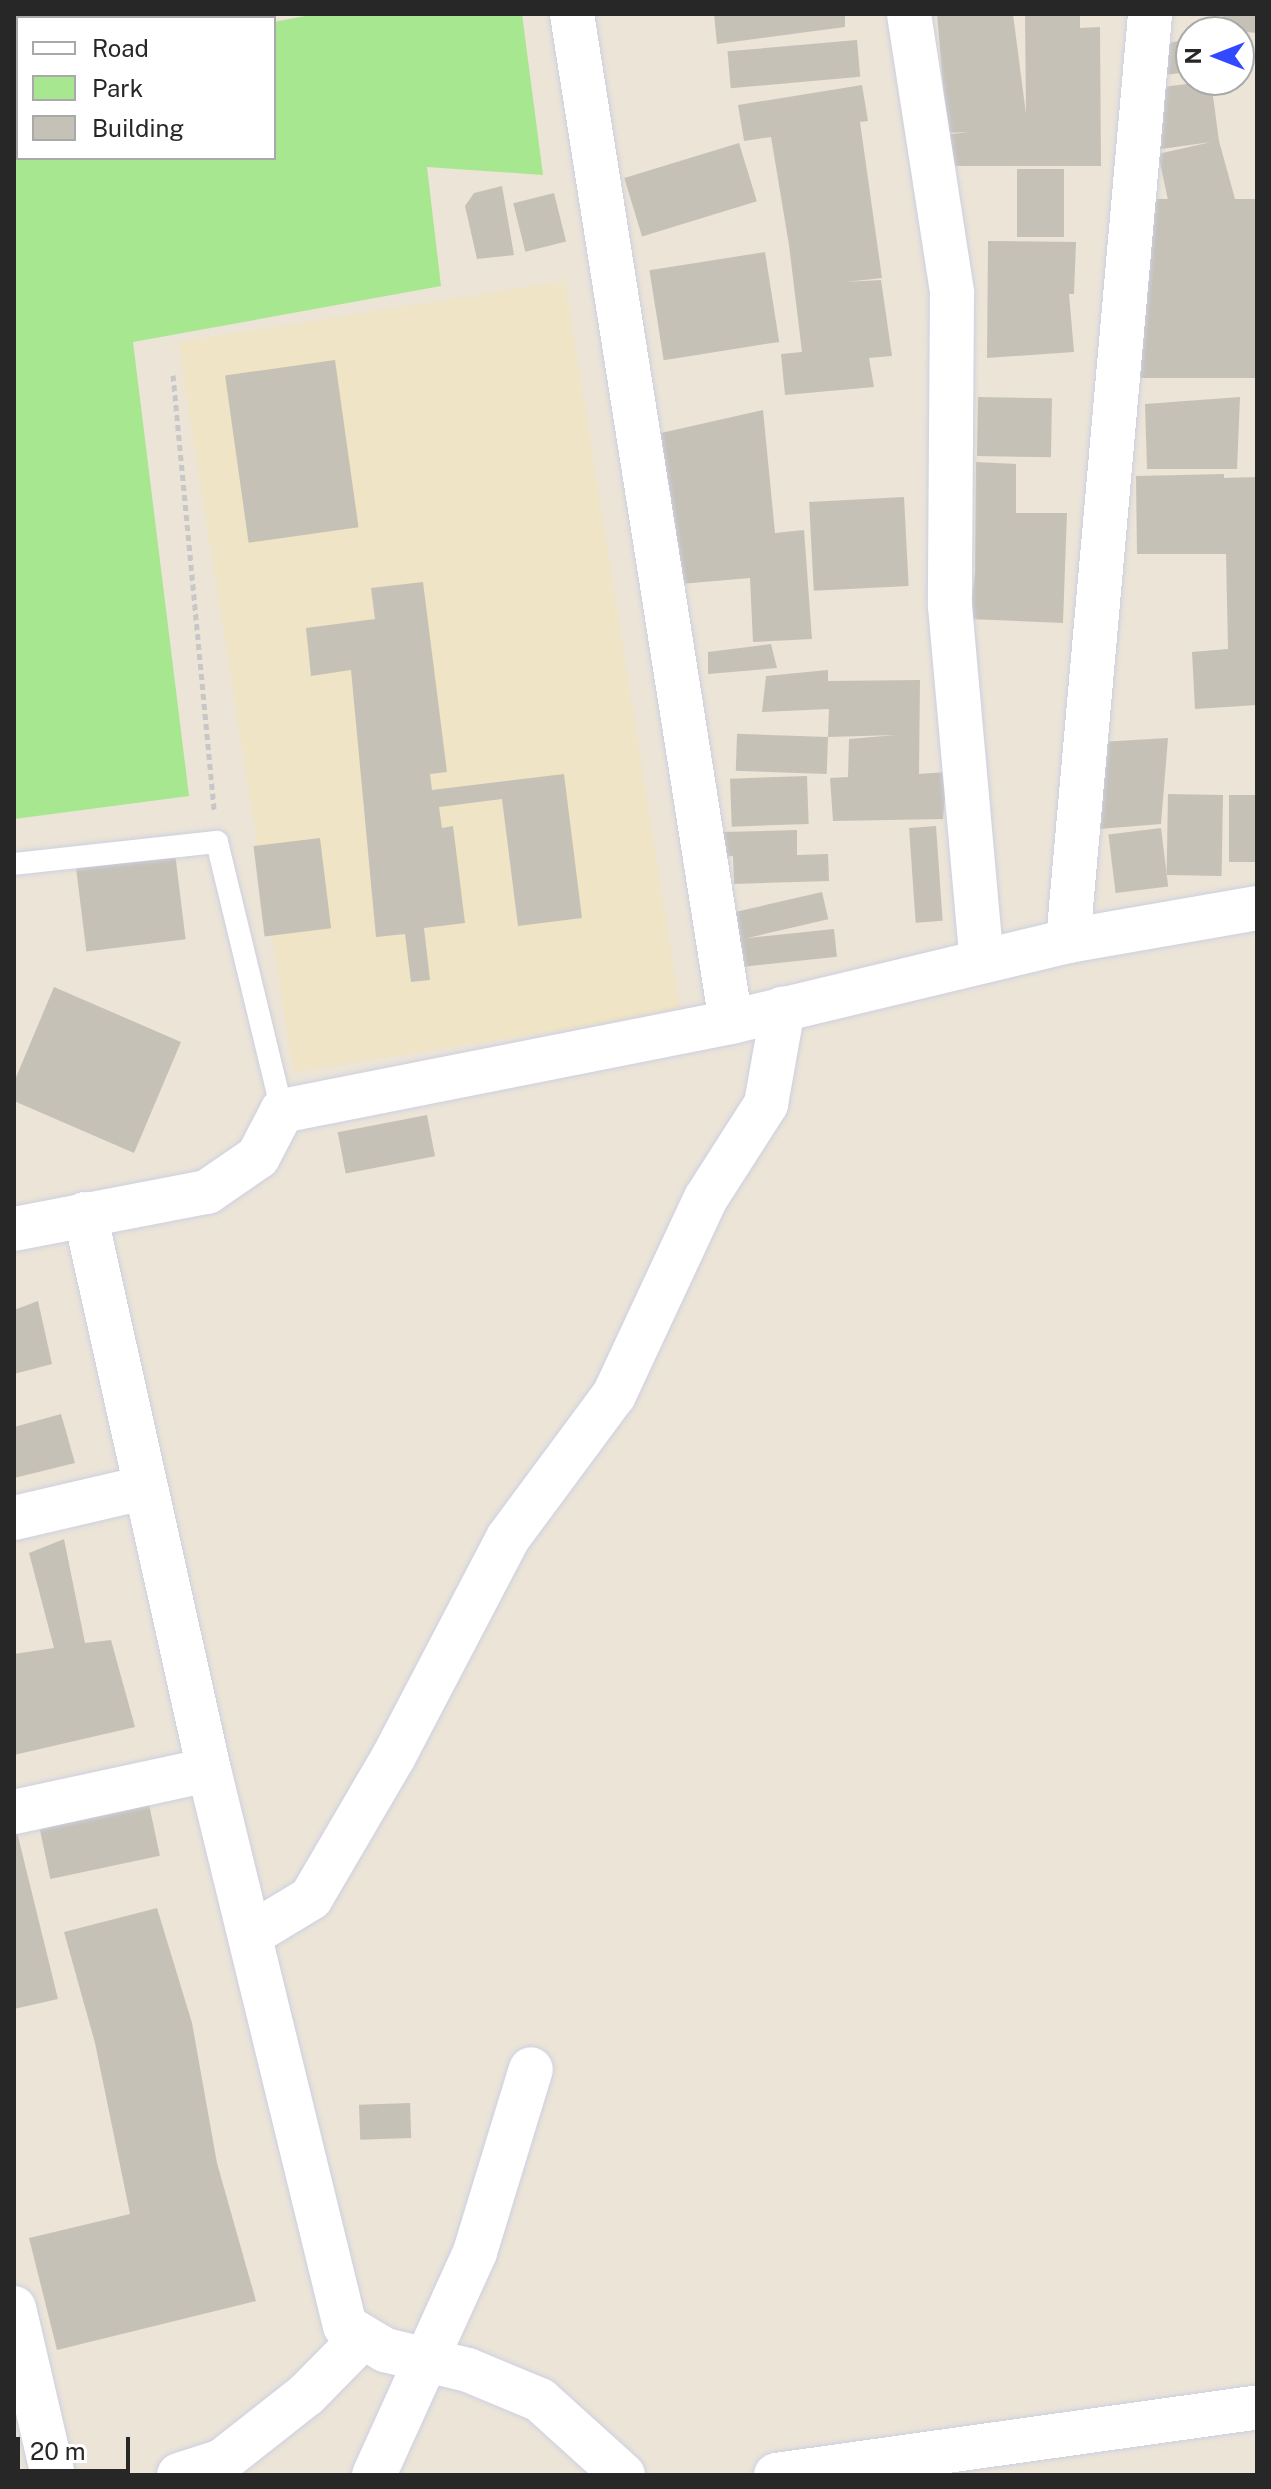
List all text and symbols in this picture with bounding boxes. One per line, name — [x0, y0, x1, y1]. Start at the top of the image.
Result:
legend — [16, 16, 276, 160]
north arrow — [1175, 16, 1255, 96]
text: Road — [92, 34, 149, 62]
text: N — [1180, 47, 1206, 65]
text: Park — [92, 74, 143, 102]
text: Building — [92, 114, 184, 142]
scale bar — [20, 2421, 134, 2471]
text: 20 m — [30, 2437, 86, 2465]

